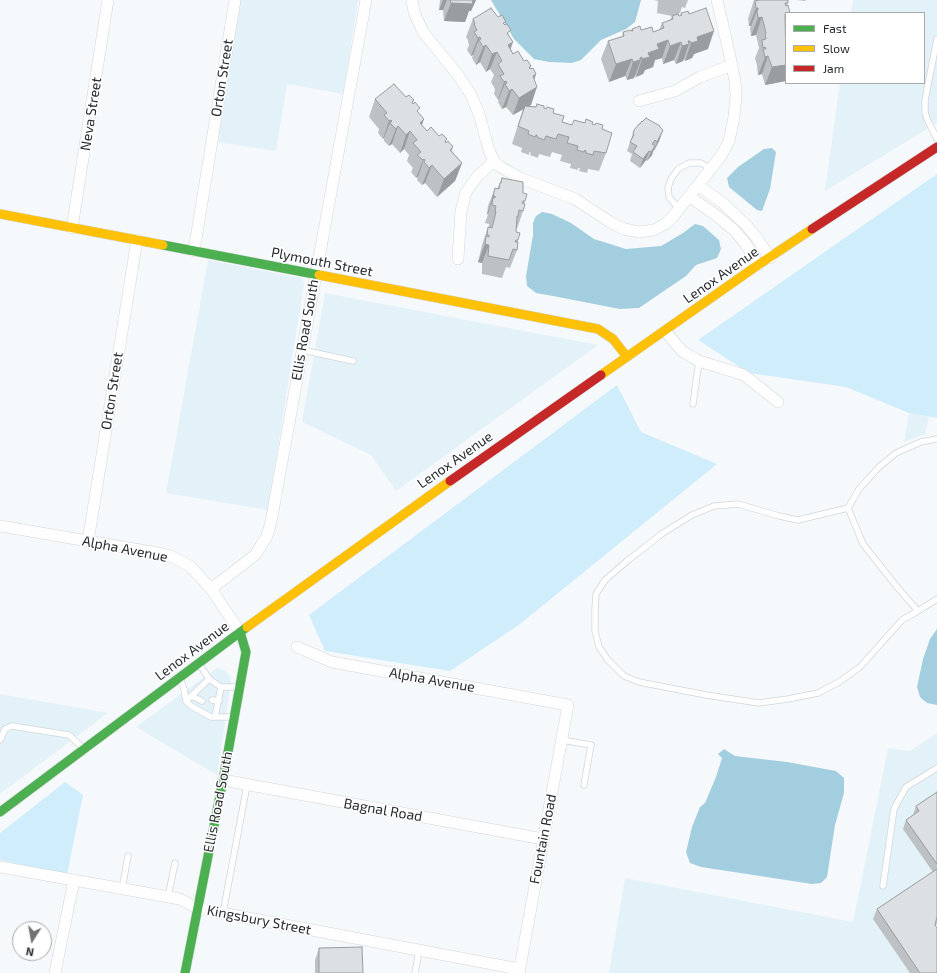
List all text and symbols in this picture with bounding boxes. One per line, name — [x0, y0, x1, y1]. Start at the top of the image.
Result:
legend — [785, 12, 925, 84]
text: Fast — [823, 21, 846, 35]
street label: Orton Street — [208, 38, 236, 118]
text: Slow — [823, 41, 850, 55]
text: Jam — [823, 61, 844, 75]
street label: Neva Street — [77, 76, 105, 152]
street label: Lenox Avenue — [680, 243, 762, 307]
street label: Plymouth Street — [270, 244, 374, 280]
street label: Ellis Road South — [288, 278, 322, 382]
street label: Orton Street — [98, 351, 126, 431]
street label: Lenox Avenue — [414, 428, 496, 492]
street label: Alpha Avenue — [81, 532, 169, 566]
street label: Lenox Avenue — [152, 618, 232, 684]
street label: Alpha Avenue — [388, 664, 476, 696]
street label: Ellis Road South — [200, 750, 236, 854]
street label: Fountain Road — [526, 793, 560, 885]
street label: Bagnal Road — [342, 795, 424, 825]
street label: Kingsbury Street — [205, 902, 313, 938]
north arrow — [12, 921, 52, 961]
text: N — [25, 945, 35, 959]

